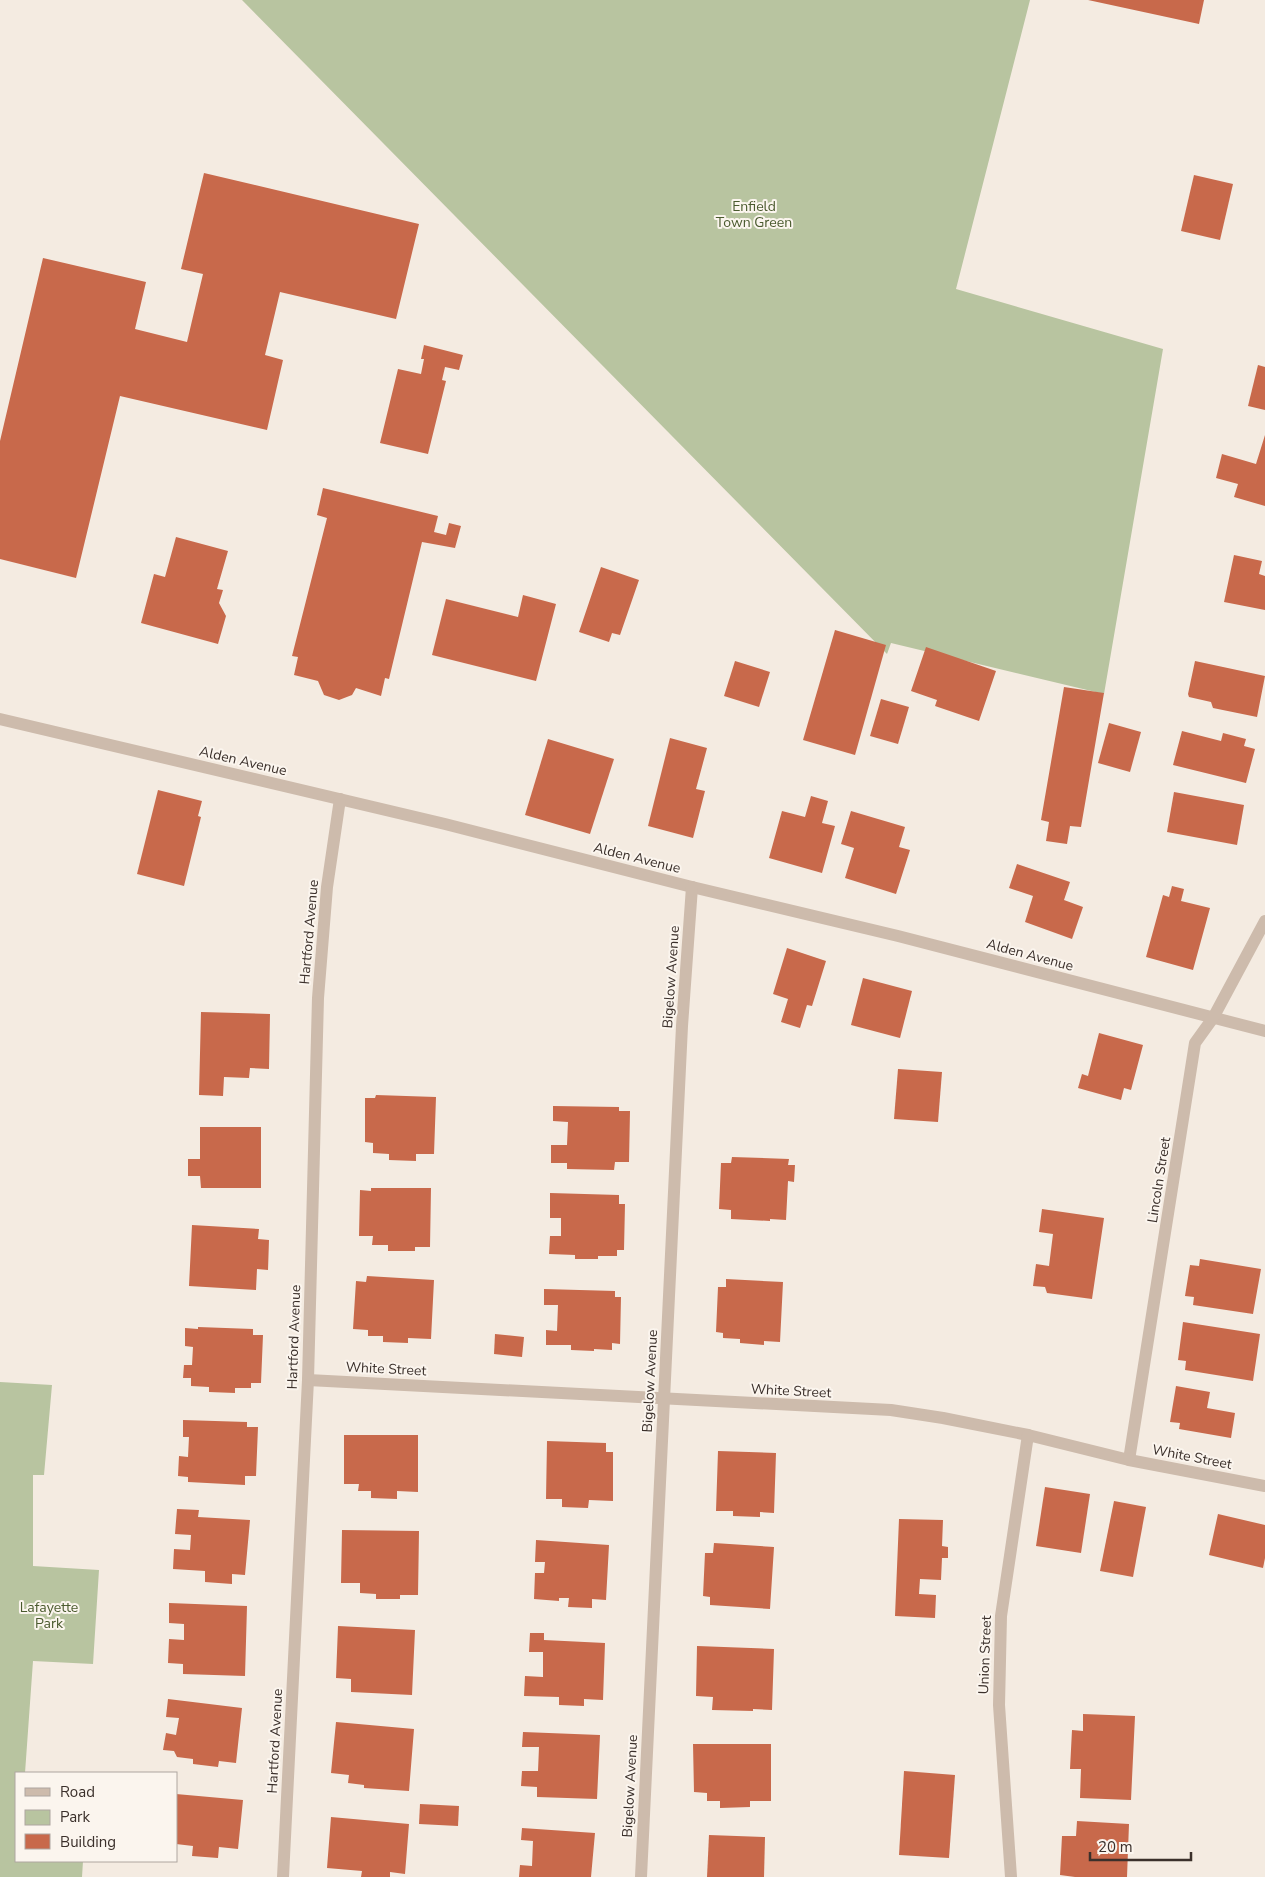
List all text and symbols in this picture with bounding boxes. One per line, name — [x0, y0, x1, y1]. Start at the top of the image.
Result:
park label: Enfield Town Green — [716, 197, 792, 232]
street label: Alden Avenue — [197, 742, 289, 780]
street label: Alden Avenue — [591, 838, 683, 878]
street label: Hartford Avenue — [295, 879, 323, 985]
street label: Bigelow Avenue — [658, 925, 684, 1029]
street label: Alden Avenue — [985, 934, 1075, 976]
street label: Lincoln Street — [1143, 1136, 1175, 1224]
street label: Hartford Avenue — [283, 1284, 305, 1390]
street label: Bigelow Avenue — [638, 1329, 662, 1433]
street label: White Street — [345, 1357, 427, 1381]
street label: White Street — [750, 1379, 832, 1403]
street label: White Street — [1151, 1440, 1234, 1474]
park label: Lafayette Park — [20, 1598, 78, 1633]
street label: Union Street — [974, 1615, 996, 1695]
street label: Hartford Avenue — [263, 1688, 287, 1794]
street label: Bigelow Avenue — [618, 1734, 642, 1838]
legend — [15, 1772, 178, 1862]
text: Road — [60, 1782, 95, 1802]
text: Park — [60, 1807, 90, 1827]
scale bar — [1090, 1830, 1191, 1862]
text: Building — [60, 1832, 116, 1852]
text: 20 m — [1098, 1837, 1133, 1857]

